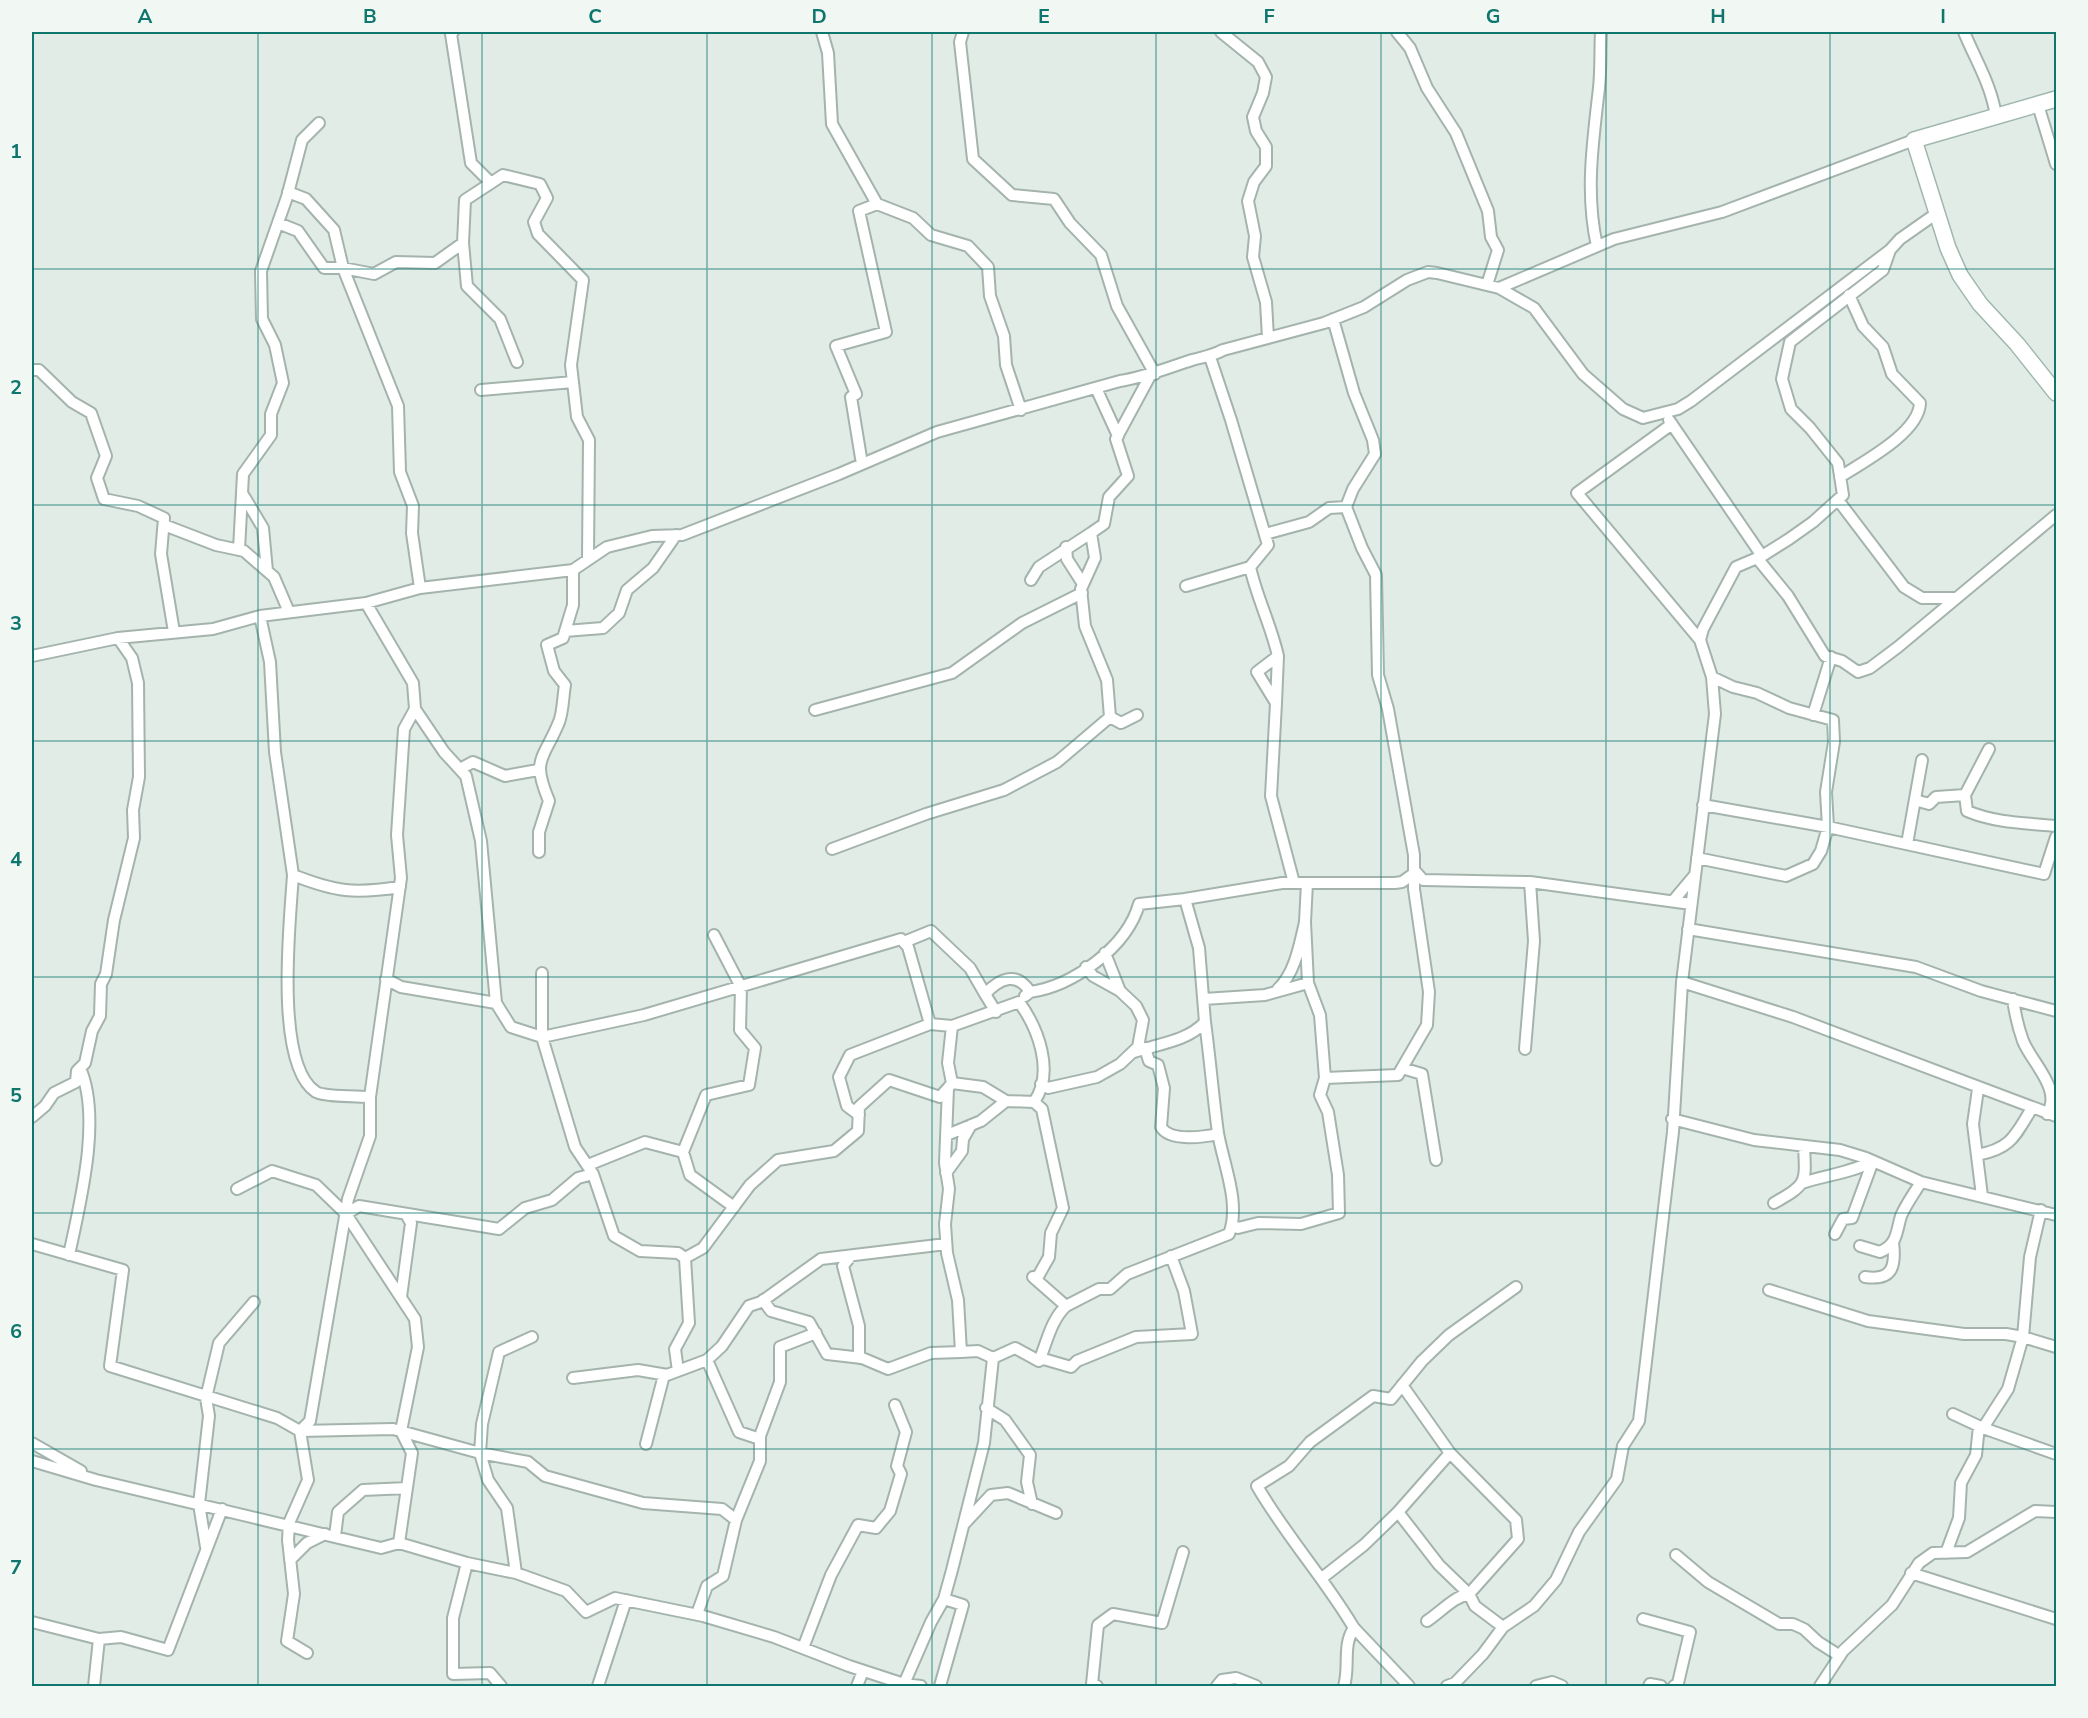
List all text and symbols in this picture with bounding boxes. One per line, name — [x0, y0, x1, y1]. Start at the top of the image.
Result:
text: A — [138, 3, 153, 30]
text: B — [363, 3, 377, 30]
text: C — [588, 3, 602, 30]
text: D — [811, 3, 827, 30]
text: E — [1038, 3, 1050, 30]
text: F — [1263, 3, 1275, 30]
text: G — [1486, 3, 1500, 30]
text: H — [1710, 3, 1726, 30]
text: I — [1940, 3, 1946, 30]
text: 1 — [10, 138, 22, 165]
text: 2 — [10, 374, 22, 401]
text: 3 — [10, 610, 22, 637]
text: 4 — [10, 846, 22, 873]
text: 5 — [10, 1082, 22, 1109]
text: 6 — [10, 1318, 22, 1345]
text: 7 — [10, 1554, 22, 1581]

